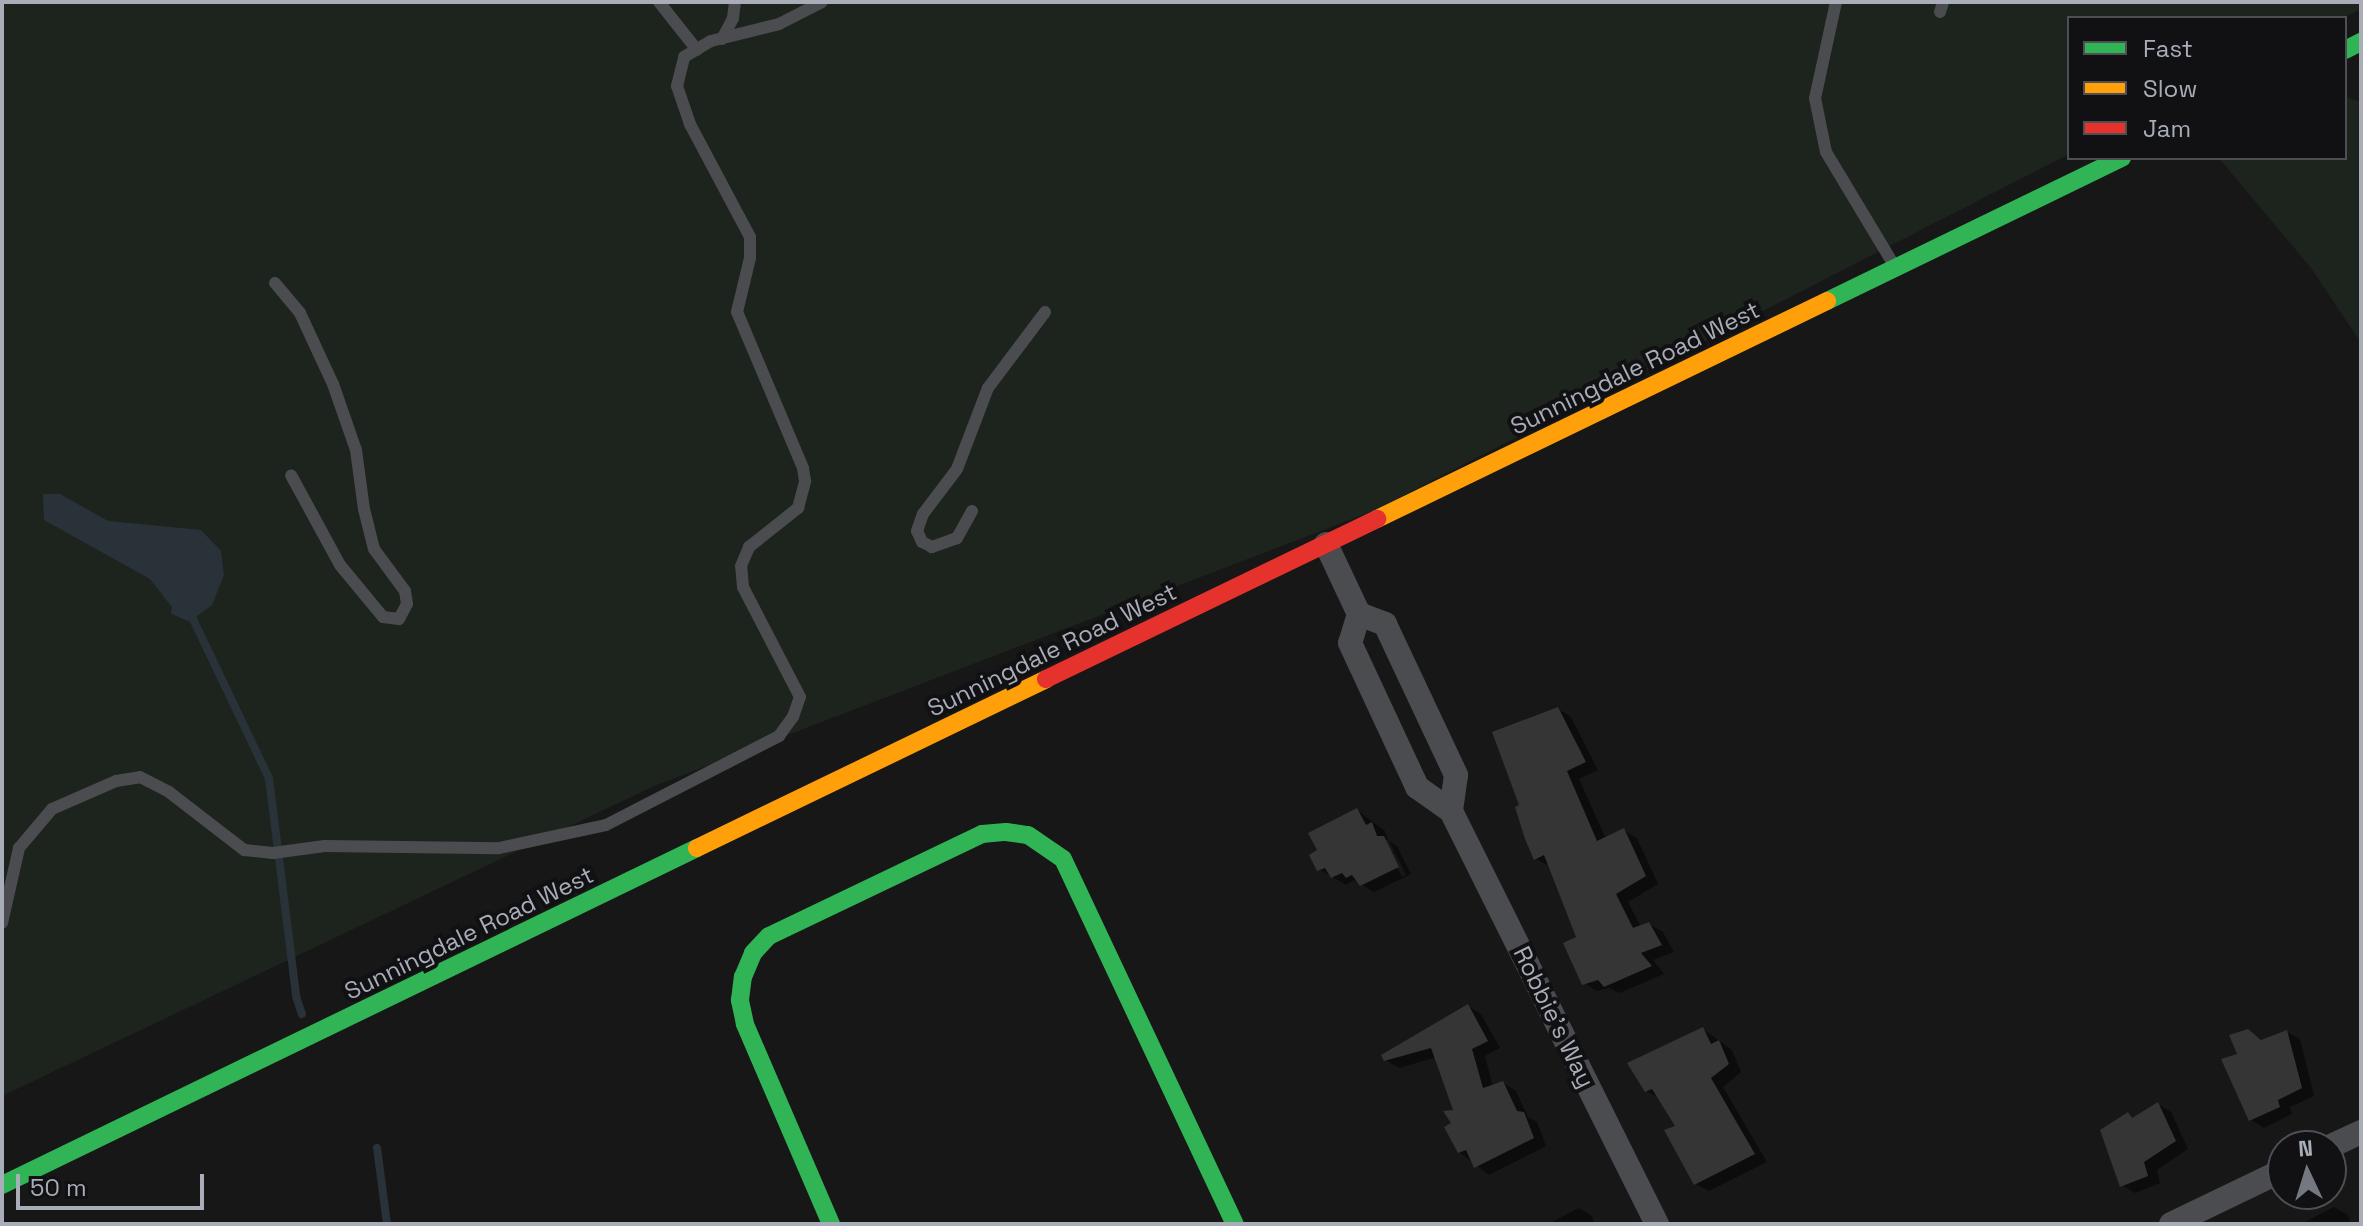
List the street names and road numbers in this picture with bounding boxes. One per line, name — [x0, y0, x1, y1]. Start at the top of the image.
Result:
street label: Sunningdale Road West — [1506, 295, 1764, 441]
street label: Sunningdale Road West — [923, 577, 1181, 723]
street label: Sunningdale Road West — [340, 860, 598, 1006]
street label: Robbie's Way — [1507, 942, 1601, 1092]

